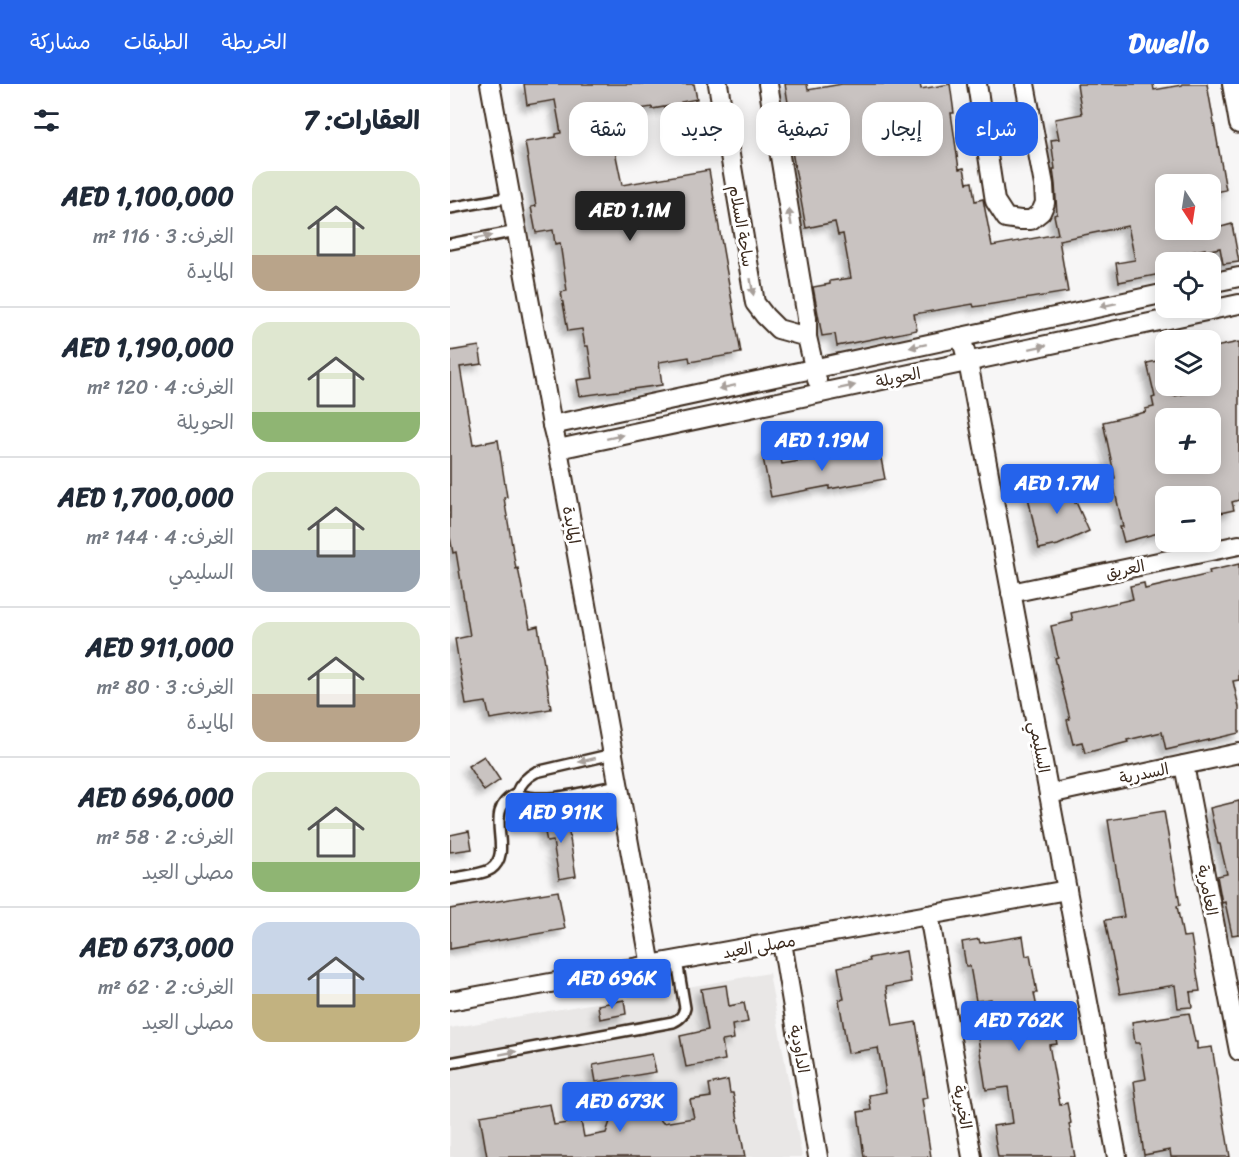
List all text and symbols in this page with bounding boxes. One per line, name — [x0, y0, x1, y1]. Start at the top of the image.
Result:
text: Dwello — [1128, 18, 1209, 67]
text: مشاركة — [30, 23, 91, 61]
text: الطبقات — [124, 23, 189, 61]
text: الخريطة — [222, 23, 287, 61]
text: العقارات: 7 — [303, 97, 420, 143]
chip: شقة — [569, 102, 648, 156]
chip: جديد — [660, 102, 744, 156]
chip: تصفية — [756, 102, 850, 156]
chip: إيجار — [862, 102, 943, 156]
chip: شراء — [955, 102, 1038, 156]
icon: filters — [30, 104, 63, 137]
text: AED 1,100,000 — [62, 173, 234, 219]
north arrow — [1155, 174, 1221, 240]
map controls — [1155, 174, 1221, 552]
street label: ساحة السلام — [720, 183, 763, 269]
pin: AED 1.1M — [568, 191, 692, 242]
text: AED 1.1M — [589, 193, 671, 228]
icon: home — [300, 195, 372, 267]
one-way arrow — [786, 207, 795, 226]
text: الغرف: 3 · 116 m² — [93, 219, 234, 254]
one-way arrow — [474, 232, 493, 241]
button: locate — [1155, 252, 1221, 318]
text: المايدة — [187, 254, 234, 289]
one-way arrow — [748, 277, 757, 296]
one-way arrow — [1099, 301, 1118, 311]
text: AED 1,190,000 — [62, 324, 234, 370]
button: layers — [1155, 330, 1221, 396]
one-way arrow — [908, 342, 927, 351]
one-way arrow — [1028, 342, 1047, 351]
icon: home — [300, 346, 372, 418]
street label: الحويلة — [873, 359, 923, 396]
text: الغرف: 4 · 120 m² — [87, 370, 234, 405]
one-way arrow — [718, 382, 736, 392]
one-way arrow — [838, 382, 856, 392]
text: الحويلة — [177, 405, 234, 440]
button: + — [1155, 408, 1221, 474]
pin: AED 1.19M — [753, 421, 891, 472]
text: AED 1.19M — [775, 423, 869, 458]
one-way arrow — [606, 432, 625, 441]
pin: AED 1.7M — [995, 464, 1119, 515]
text: AED 1.7M — [1015, 466, 1099, 501]
text: AED 1,700,000 — [58, 474, 234, 520]
button: − — [1155, 486, 1221, 552]
icon: home — [300, 496, 372, 568]
street label: المايدة — [554, 504, 589, 546]
text: الغرف: 4 · 144 m² — [86, 520, 234, 555]
street label: العريق — [1103, 551, 1147, 588]
text: السليمي — [168, 555, 234, 590]
text: AED 911,000 — [86, 624, 234, 670]
icon: home — [300, 646, 372, 718]
text: الغرف: 3 · 80 m² — [97, 670, 234, 705]
text: المايدة — [187, 705, 234, 740]
street label: السليمي — [1020, 719, 1059, 776]
street label: السدرية — [1117, 754, 1172, 793]
one-way arrow — [577, 756, 596, 765]
text: AED 696,000 — [78, 774, 234, 820]
pin: AED 911K — [499, 793, 623, 844]
text: AED 911K — [520, 795, 602, 830]
icon: home — [300, 796, 372, 868]
text: الغرف: 2 · 58 m² — [97, 820, 234, 855]
text: مصلى العيد — [142, 855, 234, 890]
street label: العامرية — [1188, 862, 1227, 918]
text: AED 673,000 — [80, 924, 234, 970]
street label: مصلى العيد — [720, 926, 798, 967]
icon: home — [300, 946, 372, 1018]
pin: AED 696K — [550, 959, 674, 1010]
text: AED 696K — [568, 961, 656, 996]
text: الغرف: 2 · 62 m² — [98, 970, 234, 1005]
pin: AED 762K — [957, 1001, 1081, 1052]
text: AED 762K — [975, 1003, 1063, 1038]
text: مصلى العيد — [142, 1005, 234, 1040]
street label: الداودية — [781, 1023, 818, 1076]
one-way arrow — [498, 1048, 517, 1057]
pin: AED 673K — [558, 1082, 682, 1133]
street label: الخيرية — [944, 1083, 981, 1131]
text: AED 673K — [576, 1084, 664, 1119]

